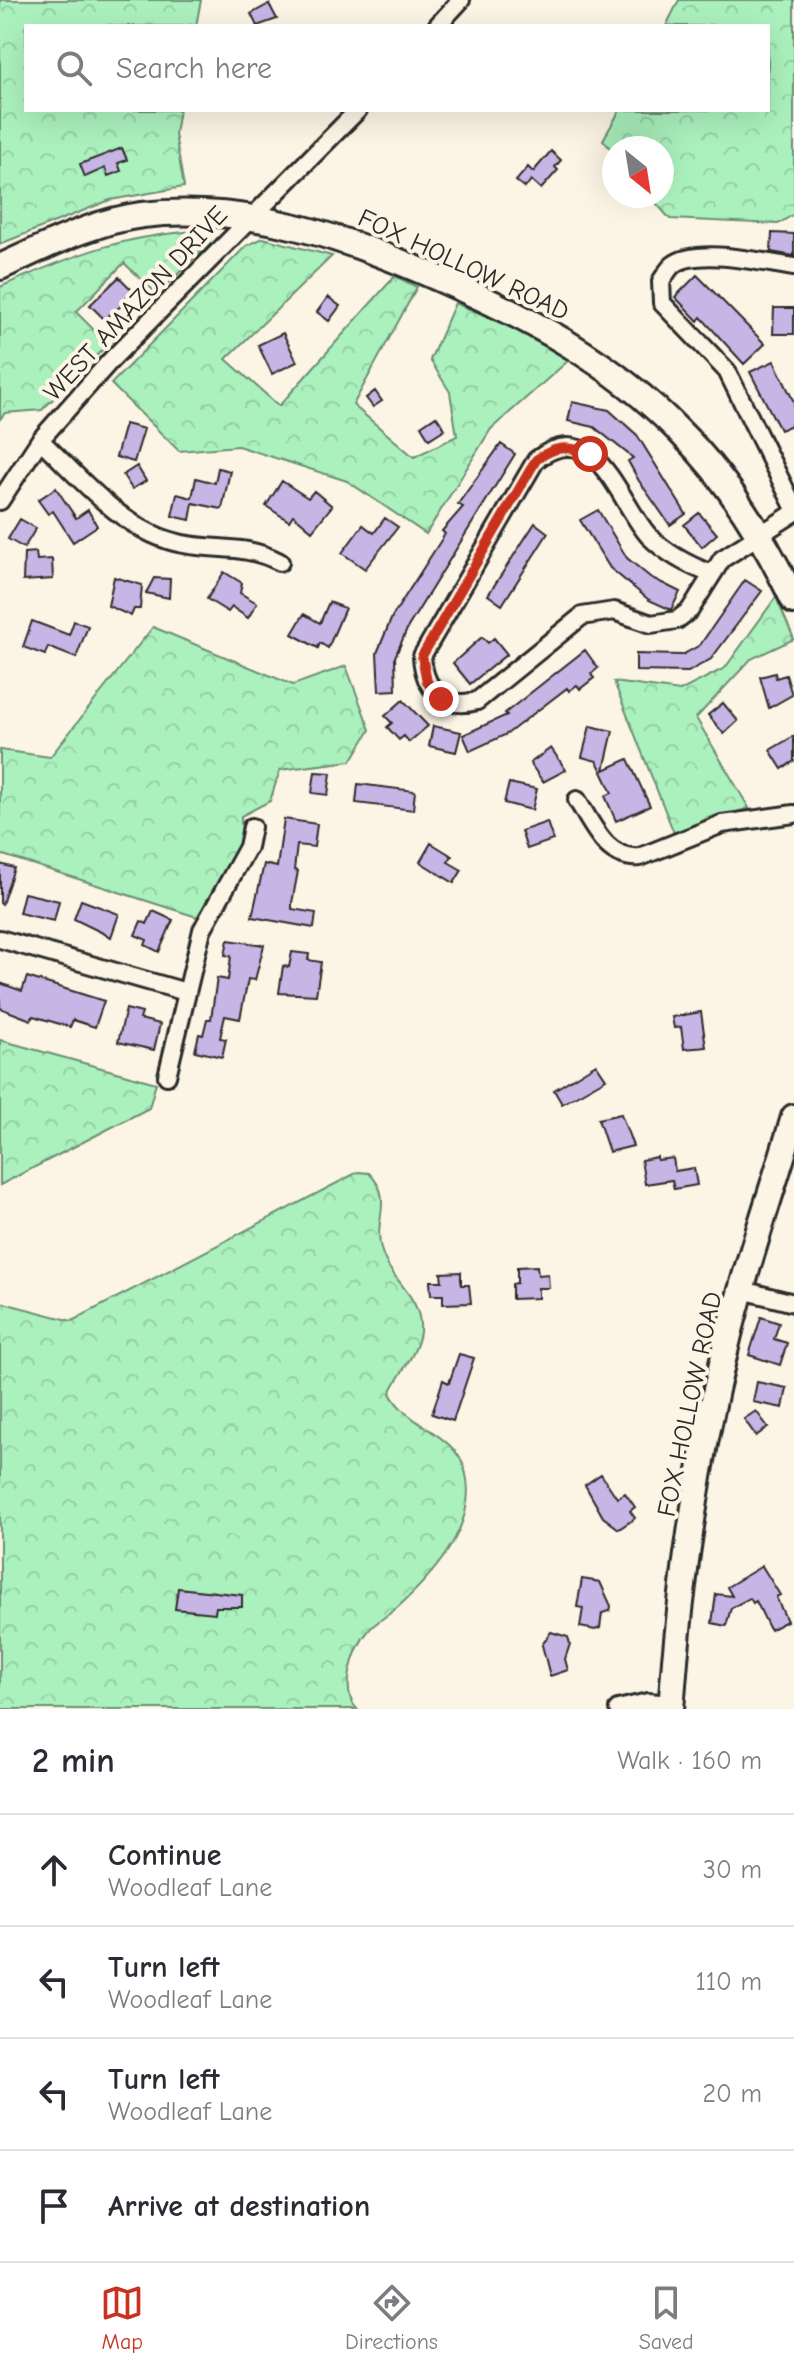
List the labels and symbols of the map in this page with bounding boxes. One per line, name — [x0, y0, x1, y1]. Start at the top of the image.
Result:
north arrow — [602, 136, 674, 208]
street label: WEST AMAZON DRIVE — [38, 200, 234, 407]
street label: FOX HOLLOW ROAD — [353, 203, 574, 327]
route start — [572, 436, 608, 472]
route end — [423, 681, 459, 717]
street label: FOX HOLLOW ROAD — [651, 1289, 728, 1519]

